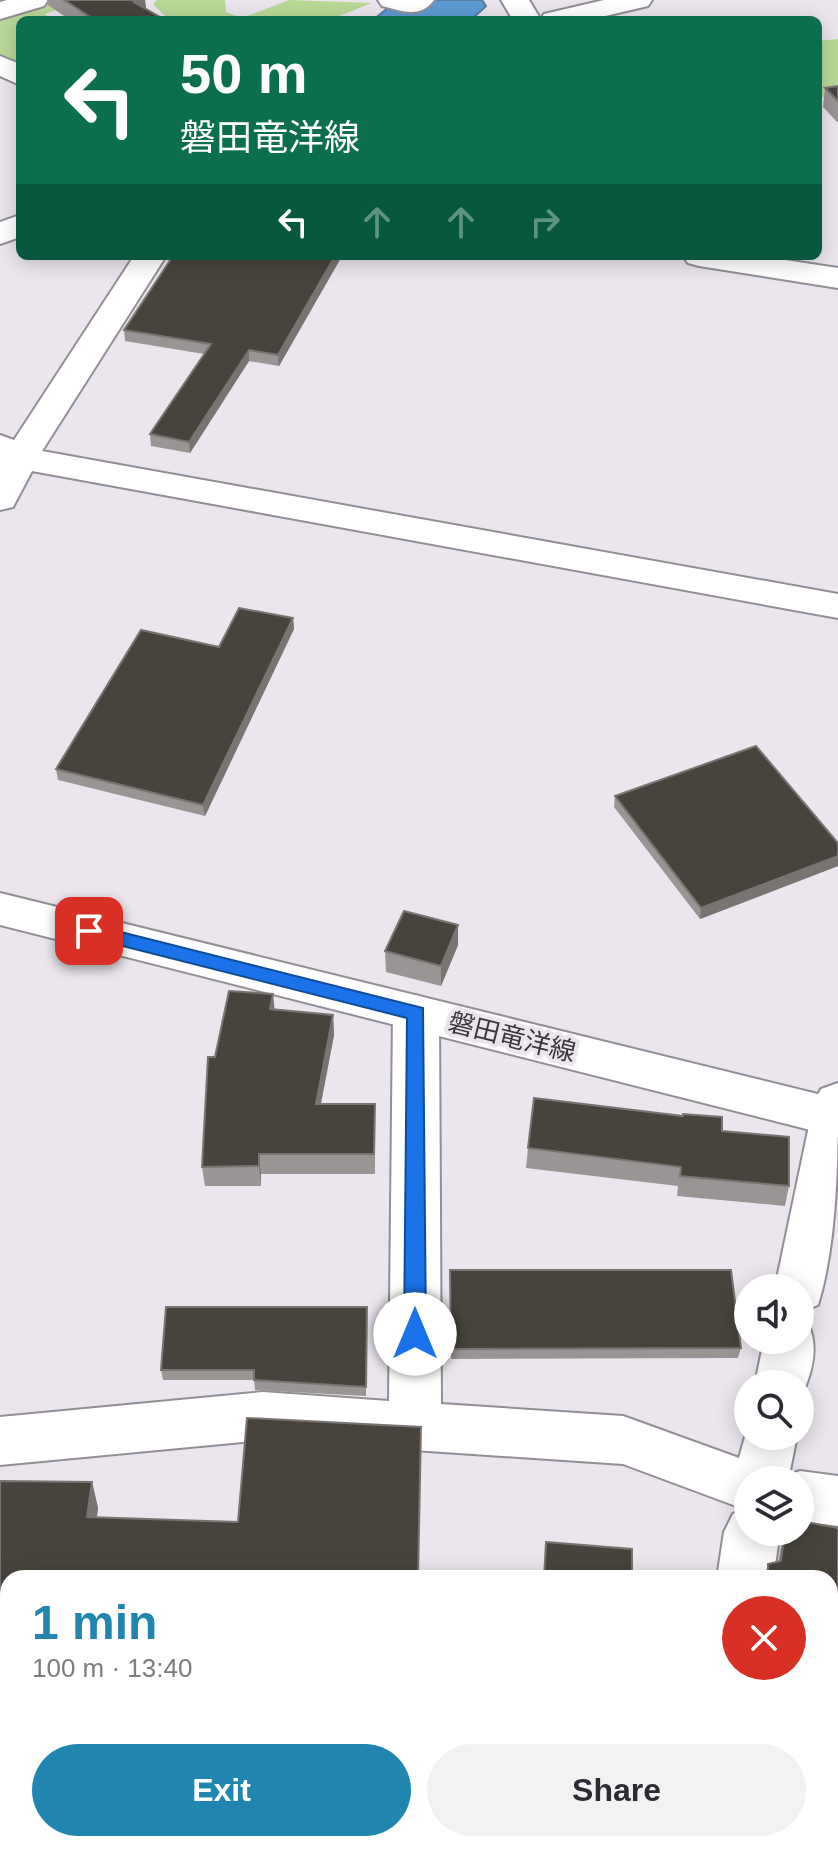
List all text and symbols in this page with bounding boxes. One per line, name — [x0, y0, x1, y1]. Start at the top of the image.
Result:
text: 50 m — [180, 42, 308, 105]
icon: left — [48, 48, 152, 152]
text: 磐田竜洋線 — [180, 117, 360, 158]
icon: left — [271, 200, 315, 244]
icon: ahead — [355, 200, 399, 244]
icon: ahead — [439, 200, 483, 244]
icon: right — [523, 200, 567, 244]
pin — [55, 897, 123, 965]
icon: arrive — [67, 909, 111, 953]
street label: 磐田竜洋線 — [445, 1007, 579, 1067]
map controls — [734, 1274, 814, 1546]
button: sound — [734, 1274, 814, 1354]
position arrow — [373, 1292, 457, 1376]
button: search — [734, 1370, 814, 1450]
button: layers — [734, 1466, 814, 1546]
text: 1 min — [32, 1596, 157, 1649]
button: close — [722, 1596, 806, 1680]
text: 100 m · 13:40 — [32, 1653, 192, 1683]
button: Exit — [32, 1744, 411, 1836]
button: Share — [427, 1744, 806, 1836]

